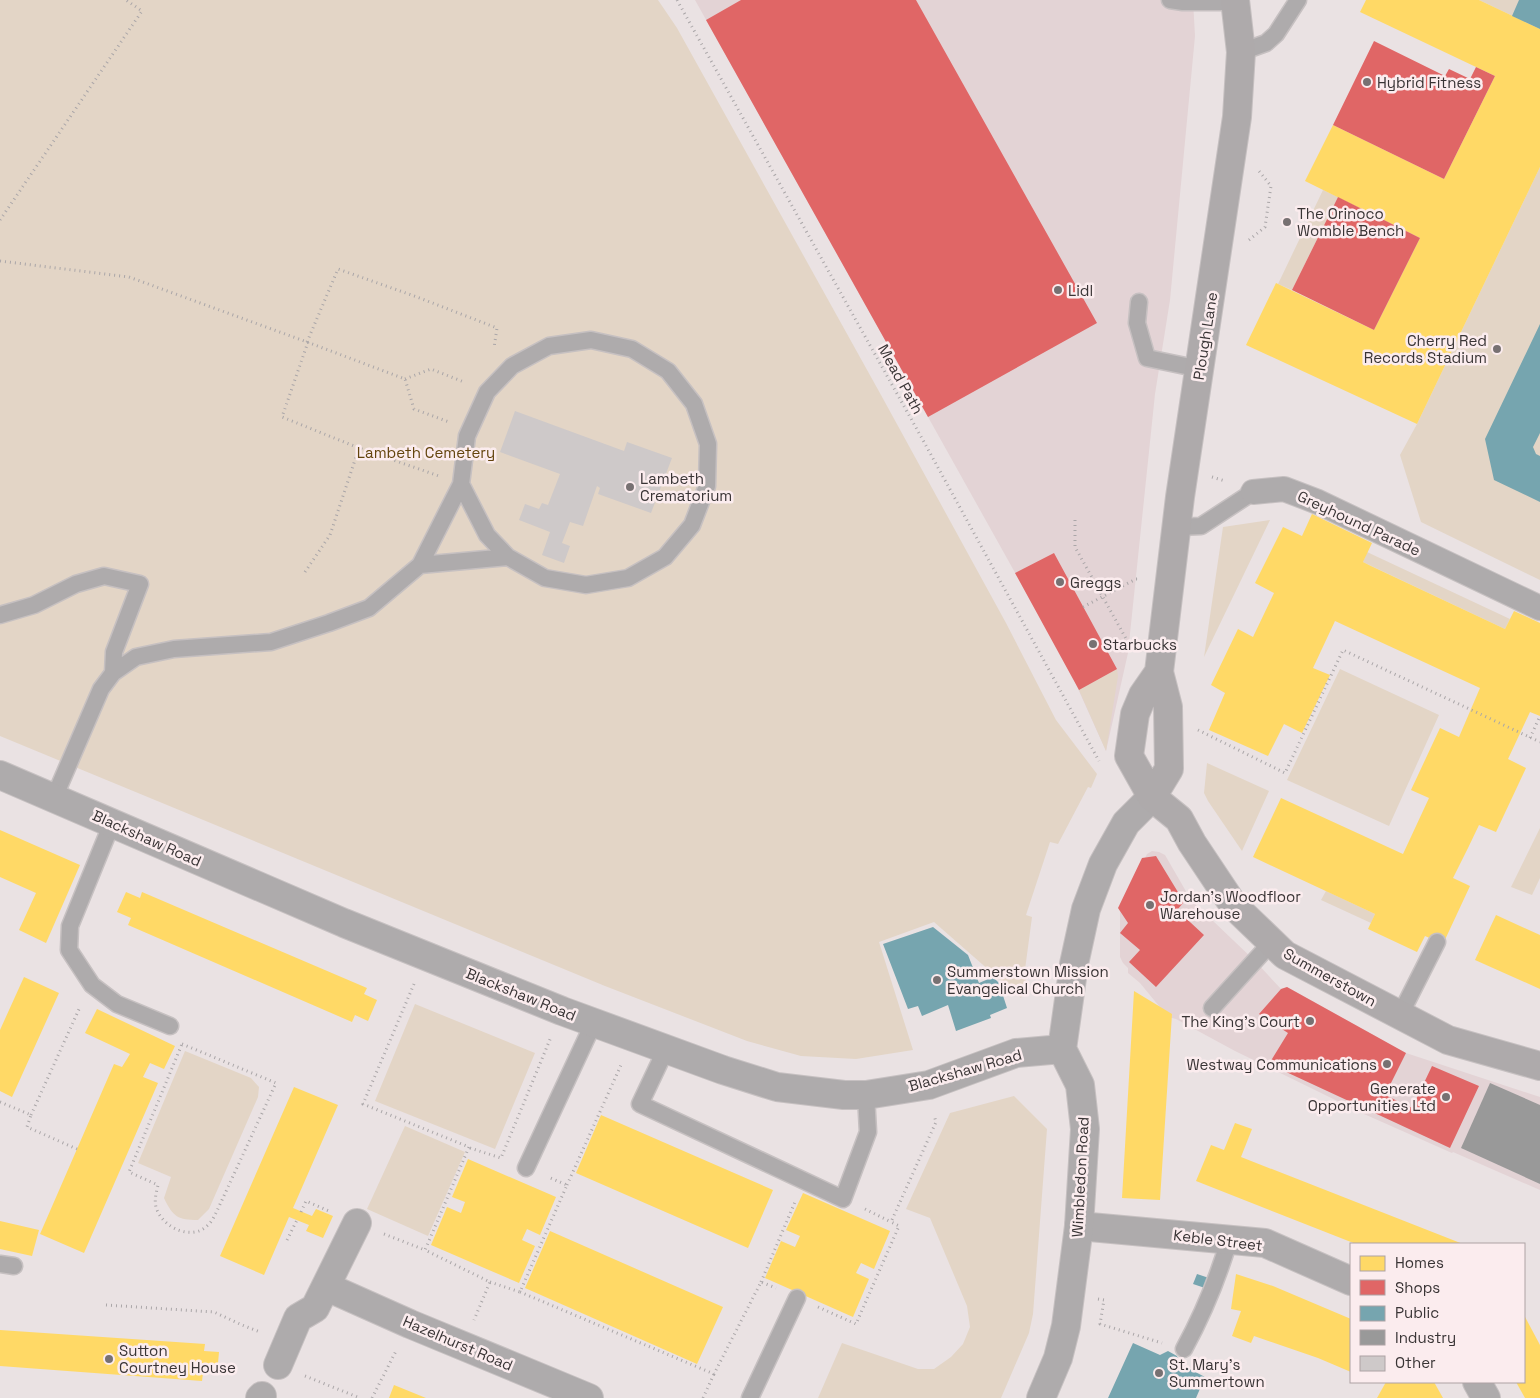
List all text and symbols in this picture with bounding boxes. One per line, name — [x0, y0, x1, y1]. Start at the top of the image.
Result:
place label: Hybrid Fitness — [1377, 73, 1481, 92]
marker: Hybrid Fitness — [1361, 76, 1373, 88]
place label: The Orinoco Womble Bench — [1297, 204, 1404, 240]
marker: The Orinoco Womble Bench — [1281, 216, 1293, 228]
place label: Lidl — [1068, 281, 1093, 300]
marker: Lidl — [1052, 284, 1064, 296]
street label: Plough Lane — [1189, 291, 1221, 381]
place label: Cherry Red Records Stadium — [1364, 331, 1487, 367]
street label: Mead Path — [874, 341, 928, 417]
marker: Cherry Red Records Stadium — [1491, 343, 1503, 355]
park label: Lambeth Cemetery — [357, 443, 495, 462]
place label: Lambeth Crematorium — [640, 469, 732, 505]
marker: Lambeth Crematorium — [624, 481, 636, 493]
street label: Greyhound Parade — [1294, 486, 1424, 560]
place label: Greggs — [1070, 573, 1121, 592]
marker: Greggs — [1054, 576, 1066, 588]
place label: Starbucks — [1103, 635, 1177, 654]
marker: Starbucks — [1087, 638, 1099, 650]
street label: Blackshaw Road — [90, 805, 204, 871]
place label: Jordan's Woodfloor Warehouse — [1160, 887, 1301, 923]
marker: Jordan's Woodfloor Warehouse — [1144, 899, 1156, 911]
street label: Summerstown — [1280, 944, 1380, 1010]
place label: Summerstown Mission Evangelical Church — [947, 962, 1109, 998]
street label: Blackshaw Road — [463, 963, 579, 1025]
marker: Summerstown Mission Evangelical Church — [931, 974, 943, 986]
place label: The King's Court — [1181, 1012, 1300, 1031]
marker: The King's Court — [1304, 1015, 1316, 1027]
street label: Blackshaw Road — [906, 1045, 1024, 1095]
place label: Westway Communications — [1187, 1055, 1377, 1074]
marker: Westway Communications — [1381, 1058, 1393, 1070]
place label: Generate Opportunities Ltd — [1308, 1079, 1436, 1115]
marker: Generate Opportunities Ltd — [1440, 1091, 1452, 1103]
street label: Wimbledon Road — [1067, 1116, 1093, 1238]
street label: Keble Street — [1172, 1225, 1264, 1255]
legend — [1350, 1243, 1525, 1383]
text: Homes — [1395, 1253, 1444, 1272]
text: Shops — [1395, 1278, 1440, 1297]
text: Public — [1395, 1303, 1439, 1322]
street label: Hazelhurst Road — [400, 1311, 516, 1375]
text: Industry — [1395, 1328, 1456, 1347]
place label: Sutton Courtney House — [119, 1341, 236, 1377]
marker: Sutton Courtney House — [103, 1353, 115, 1365]
text: Other — [1395, 1353, 1436, 1372]
place label: St. Mary's Summertown — [1169, 1355, 1265, 1391]
marker: St. Mary's Summertown — [1153, 1367, 1165, 1379]

